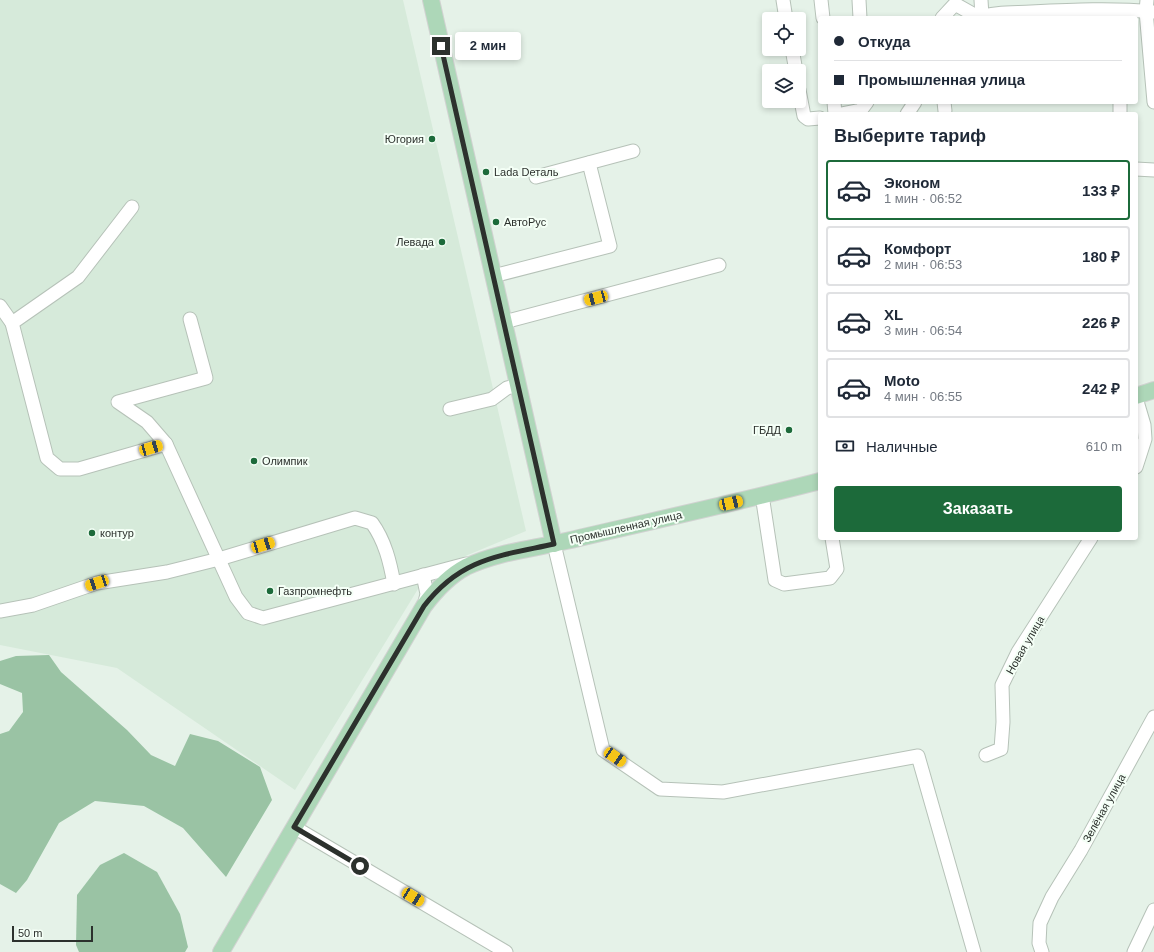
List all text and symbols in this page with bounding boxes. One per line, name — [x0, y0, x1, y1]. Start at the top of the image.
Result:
map controls — [762, 12, 806, 108]
button: locate — [762, 12, 806, 56]
callout: 2 мин — [455, 32, 521, 60]
text: Откуда — [858, 33, 910, 50]
route end — [432, 37, 450, 55]
text: 2 мин — [470, 38, 506, 53]
button: layers — [762, 64, 806, 108]
text: Промышленная улица — [858, 71, 1025, 88]
text: Выберите тариф — [834, 126, 986, 146]
place label: Югория — [385, 133, 424, 145]
marker: Югория — [427, 134, 437, 144]
place label: Lada Dеталь — [494, 166, 559, 178]
marker: Lada Dеталь — [481, 167, 491, 177]
icon: car — [836, 172, 872, 208]
text: Эконом — [884, 174, 940, 191]
text: 133 ₽ — [1082, 182, 1120, 199]
text: 1 мин · 06:52 — [884, 191, 962, 206]
place label: АвтоРус — [504, 216, 547, 228]
marker: АвтоРус — [491, 217, 501, 227]
place label: Левада — [396, 236, 435, 248]
marker: Левада — [437, 237, 447, 247]
icon: car — [836, 238, 872, 274]
text: Комфорт — [884, 240, 951, 257]
text: 180 ₽ — [1082, 248, 1120, 265]
text: 2 мин · 06:53 — [884, 257, 962, 272]
car — [583, 289, 609, 307]
icon: car — [836, 304, 872, 340]
text: XL — [884, 306, 903, 323]
text: 226 ₽ — [1082, 314, 1120, 331]
text: 3 мин · 06:54 — [884, 323, 962, 338]
icon: car — [836, 370, 872, 406]
text: Moto — [884, 372, 920, 389]
text: 242 ₽ — [1082, 380, 1120, 397]
text: 4 мин · 06:55 — [884, 389, 962, 404]
place label: ГБДД — [753, 424, 782, 436]
marker: ГБДД — [784, 425, 794, 435]
icon: cash — [834, 435, 856, 457]
text: Наличные — [866, 438, 938, 455]
car — [138, 439, 164, 457]
text: 610 m — [1086, 439, 1122, 454]
place label: Олимпик — [262, 455, 308, 467]
marker: Олимпик — [249, 456, 259, 466]
button: Заказать — [834, 486, 1122, 532]
car — [718, 494, 744, 512]
street label: Промышленная улица — [569, 508, 684, 546]
place label: контур — [100, 527, 134, 539]
marker: контур — [87, 528, 97, 538]
car — [250, 536, 276, 554]
car — [84, 574, 110, 592]
place label: Газпромнефть — [278, 585, 352, 597]
marker: Газпромнефть — [265, 586, 275, 596]
street label: Новая улица — [1004, 613, 1047, 676]
car — [602, 745, 628, 769]
street label: Зелёная улица — [1080, 771, 1128, 844]
route start — [351, 857, 369, 875]
car — [400, 886, 426, 908]
scale bar — [12, 924, 93, 943]
text: 50 m — [18, 927, 42, 939]

